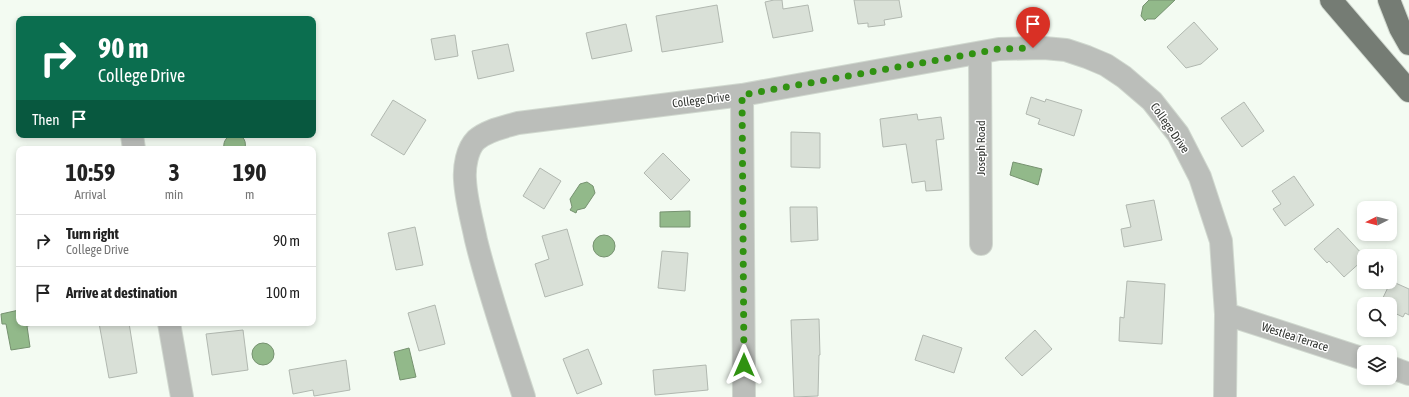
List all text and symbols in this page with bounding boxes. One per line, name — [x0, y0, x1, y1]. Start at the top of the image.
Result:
pin — [1016, 7.0, 1050, 48]
icon: arrive — [1022, 13, 1044, 35]
icon: right — [32, 32, 84, 84]
text: 90 m — [98, 32, 148, 64]
text: College Drive — [98, 65, 185, 86]
street label: College Drive — [671, 90, 731, 110]
street label: College Drive — [1148, 100, 1192, 156]
icon: arrive — [68, 108, 90, 130]
text: Then — [32, 111, 60, 128]
street label: Joseph Road — [974, 120, 988, 176]
text: 10:59 — [65, 159, 115, 186]
text: 3 — [168, 159, 180, 186]
text: 190 — [233, 159, 267, 186]
text: Arrival — [74, 187, 106, 202]
text: min — [165, 187, 183, 202]
text: m — [245, 187, 254, 202]
north arrow — [1357, 201, 1397, 241]
map controls — [1357, 201, 1397, 385]
text: Turn right — [66, 225, 119, 242]
icon: right — [32, 230, 54, 252]
text: 90 m — [273, 232, 300, 249]
text: College Drive — [66, 242, 129, 257]
button: sound — [1357, 249, 1397, 289]
icon: arrive — [32, 282, 54, 304]
text: Arrive at destination — [66, 284, 177, 301]
text: 100 m — [266, 284, 300, 301]
button: search — [1357, 297, 1397, 337]
street label: Westlea Terrace — [1260, 320, 1330, 354]
position arrow — [723, 344, 765, 386]
button: layers — [1357, 345, 1397, 385]

